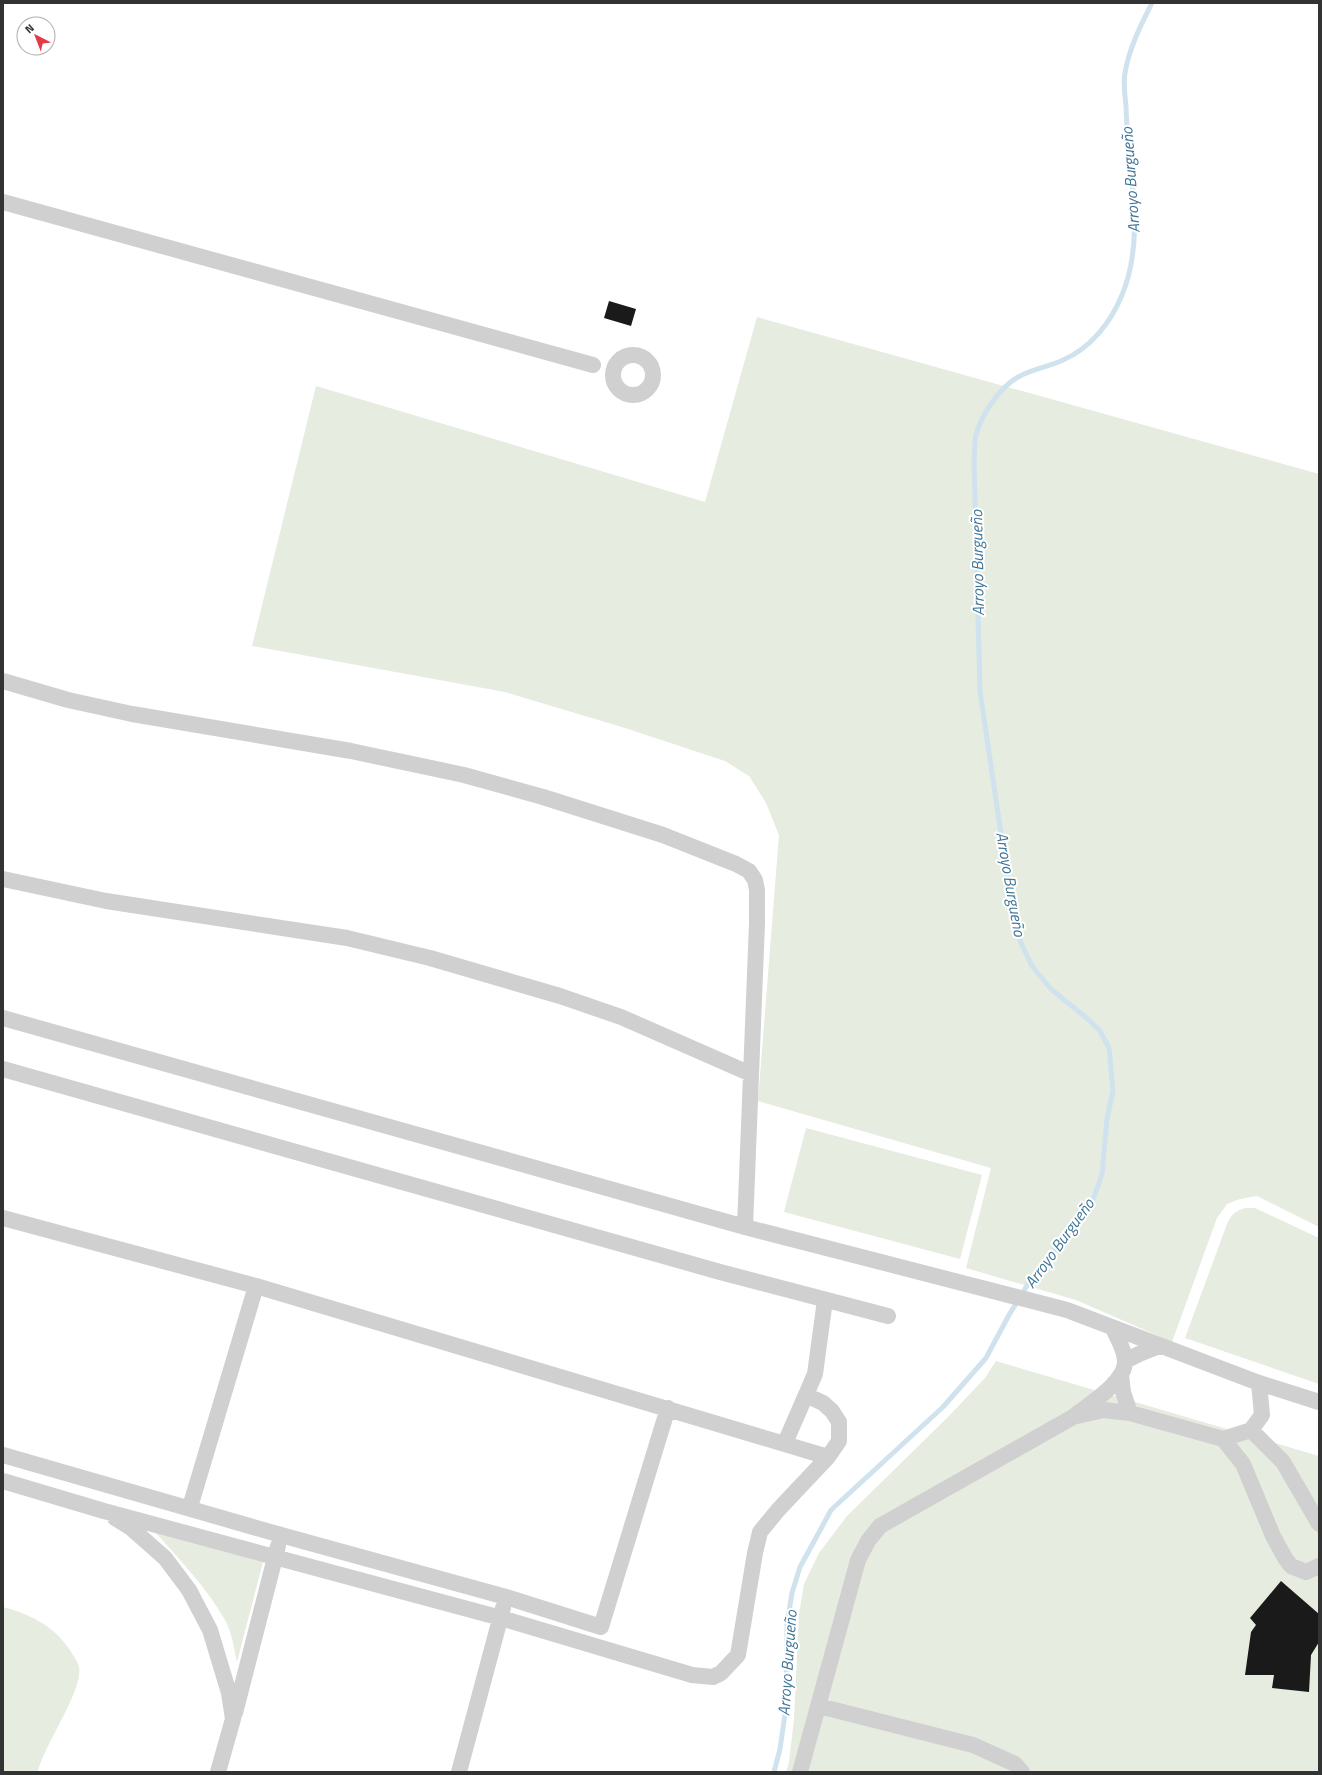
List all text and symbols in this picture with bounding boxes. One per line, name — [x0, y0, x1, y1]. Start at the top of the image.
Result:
north arrow — [16, 16, 56, 56]
text: N — [21, 20, 37, 37]
water label: Arroyo Burgueño — [1114, 125, 1146, 234]
water label: Arroyo Burgueño — [964, 509, 990, 616]
water label: Arroyo Burgueño — [990, 830, 1032, 939]
water label: Arroyo Burgueño — [1018, 1192, 1100, 1293]
water label: Arroyo Burgueño — [771, 1608, 803, 1717]

